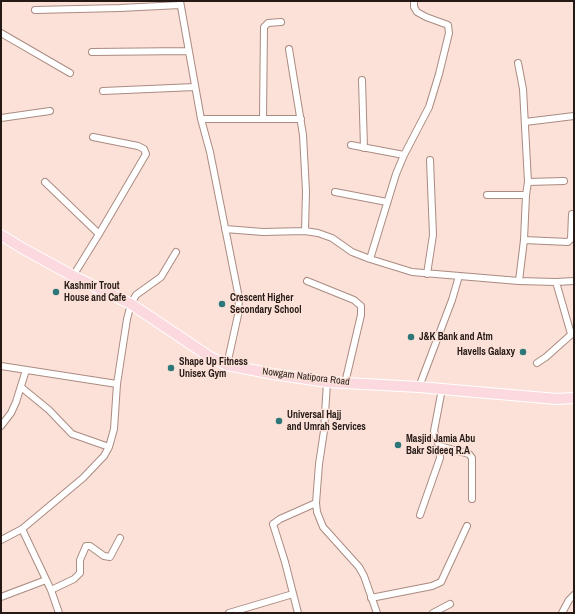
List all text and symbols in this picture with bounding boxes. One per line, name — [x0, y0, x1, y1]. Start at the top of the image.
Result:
place label: Kashmir Trout House and Cafe — [64, 280, 126, 304]
marker: Kashmir Trout House and Cafe — [51, 287, 61, 297]
place label: Crescent Higher Secondary School — [230, 292, 302, 316]
marker: Crescent Higher Secondary School — [217, 299, 227, 309]
place label: J&K Bank and Atm — [419, 331, 493, 343]
marker: J&K Bank and Atm — [406, 332, 416, 342]
place label: Havells Galaxy — [457, 346, 515, 358]
marker: Havells Galaxy — [518, 347, 528, 357]
place label: Shape Up Fitness Unisex Gym — [179, 356, 248, 380]
marker: Shape Up Fitness Unisex Gym — [166, 363, 176, 373]
street label: Nowgam Natipora Road — [262, 366, 350, 388]
place label: Universal Hajj and Umrah Services — [287, 409, 366, 432]
marker: Universal Hajj and Umrah Services — [274, 416, 284, 426]
place label: Masjid Jamia Abu Bakr Sideeq R.A — [406, 433, 475, 456]
marker: Masjid Jamia Abu Bakr Sideeq R.A — [393, 440, 403, 450]

